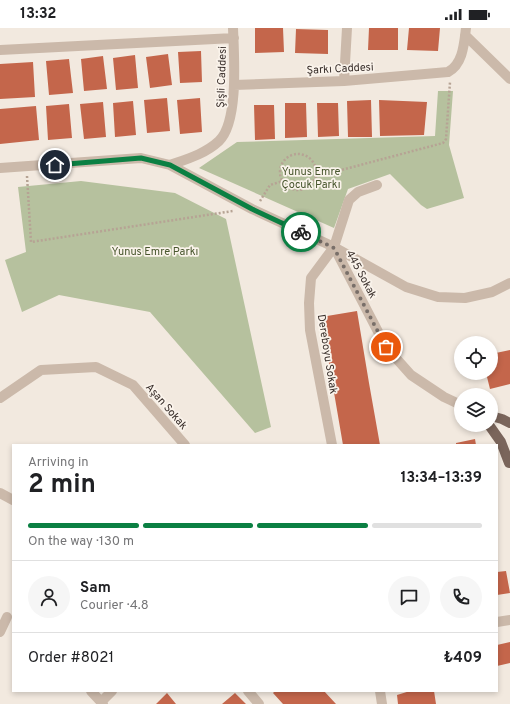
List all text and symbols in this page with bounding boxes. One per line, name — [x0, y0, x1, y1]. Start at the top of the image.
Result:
text: 13:32 — [20, 5, 57, 24]
street label: Şişli Caddesi — [214, 46, 230, 108]
street label: Şarkı Caddesi — [306, 60, 374, 78]
pin — [38, 148, 72, 182]
icon: home — [44, 154, 66, 176]
park label: Yunus Emre Çocuk Parkı — [281, 165, 341, 192]
courier — [281, 212, 321, 252]
icon: bike — [290, 221, 312, 243]
park label: Yunus Emre Parkı — [112, 245, 198, 259]
street label: 445 Sokak — [343, 248, 380, 301]
street label: Dereboyu Sokak — [314, 313, 340, 395]
pin — [369, 330, 403, 364]
icon: bag — [375, 336, 397, 358]
map controls — [454, 336, 498, 432]
button: locate — [454, 336, 498, 380]
street label: Aşan Sokak — [142, 381, 190, 433]
button: layers — [454, 388, 498, 432]
text: Arriving in — [28, 455, 89, 471]
text: 2 min — [28, 469, 96, 502]
text: 13:34–13:39 — [400, 469, 482, 488]
text: On the way · 130 m — [28, 534, 134, 550]
button: person — [28, 576, 70, 618]
button: chat — [388, 576, 430, 618]
button: phone — [440, 576, 482, 618]
text: Sam — [80, 579, 111, 598]
text: Courier · 4.8 — [80, 598, 149, 614]
text: Order #8021 — [28, 649, 114, 668]
text: ₺409 — [443, 649, 482, 668]

